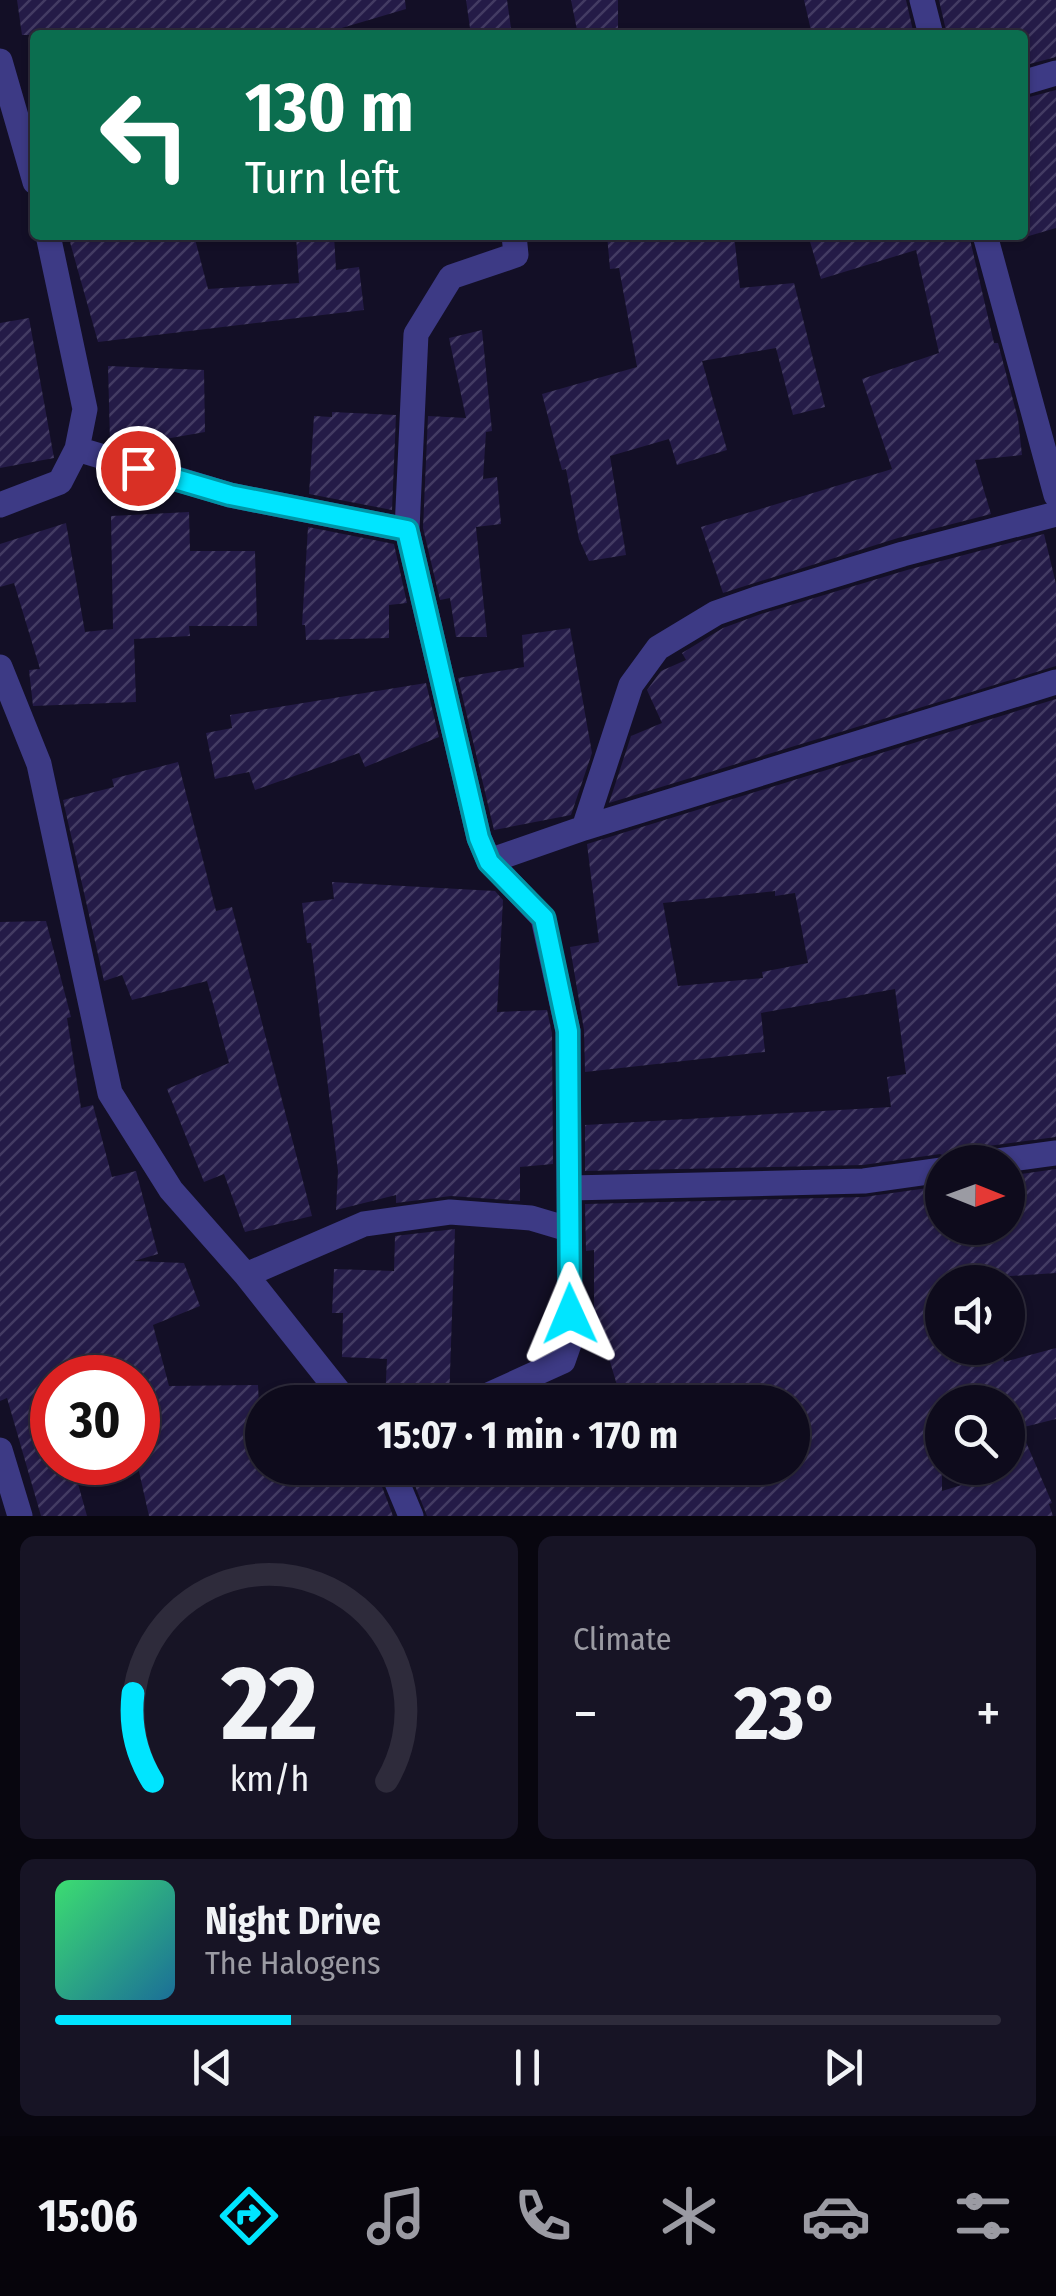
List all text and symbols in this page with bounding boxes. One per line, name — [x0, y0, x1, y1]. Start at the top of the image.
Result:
text: 130 m — [245, 66, 414, 150]
icon: left — [80, 70, 210, 200]
text: Turn left — [245, 151, 400, 205]
pin — [96, 426, 181, 511]
icon: arrive — [111, 441, 166, 496]
north arrow — [925, 1145, 1025, 1245]
map controls — [925, 1145, 1025, 1485]
position arrow — [518, 1262, 622, 1366]
button: sound — [925, 1265, 1025, 1365]
speed limit sign: 30 — [30, 1355, 160, 1485]
button: search — [925, 1385, 1025, 1485]
text: 15:07 · 1 min · 170 m — [377, 1412, 678, 1458]
text: Climate — [573, 1620, 672, 1658]
text: 22 — [220, 1642, 317, 1767]
text: 23° — [734, 1669, 840, 1759]
text: − — [573, 1681, 598, 1747]
text: + — [976, 1681, 1001, 1747]
text: km/h — [229, 1758, 309, 1800]
text: Night Drive — [205, 1898, 381, 1944]
text: The Halogens — [205, 1944, 381, 1982]
icon: previous — [185, 2040, 240, 2095]
icon: pause — [500, 2040, 555, 2095]
icon: next — [816, 2040, 871, 2095]
icon: directions — [214, 2181, 284, 2251]
icon: music — [361, 2181, 431, 2251]
icon: phone — [508, 2181, 578, 2251]
icon: climate — [654, 2181, 724, 2251]
icon: car — [801, 2181, 871, 2251]
icon: filters — [948, 2181, 1018, 2251]
text: 15:06 — [38, 2189, 138, 2243]

